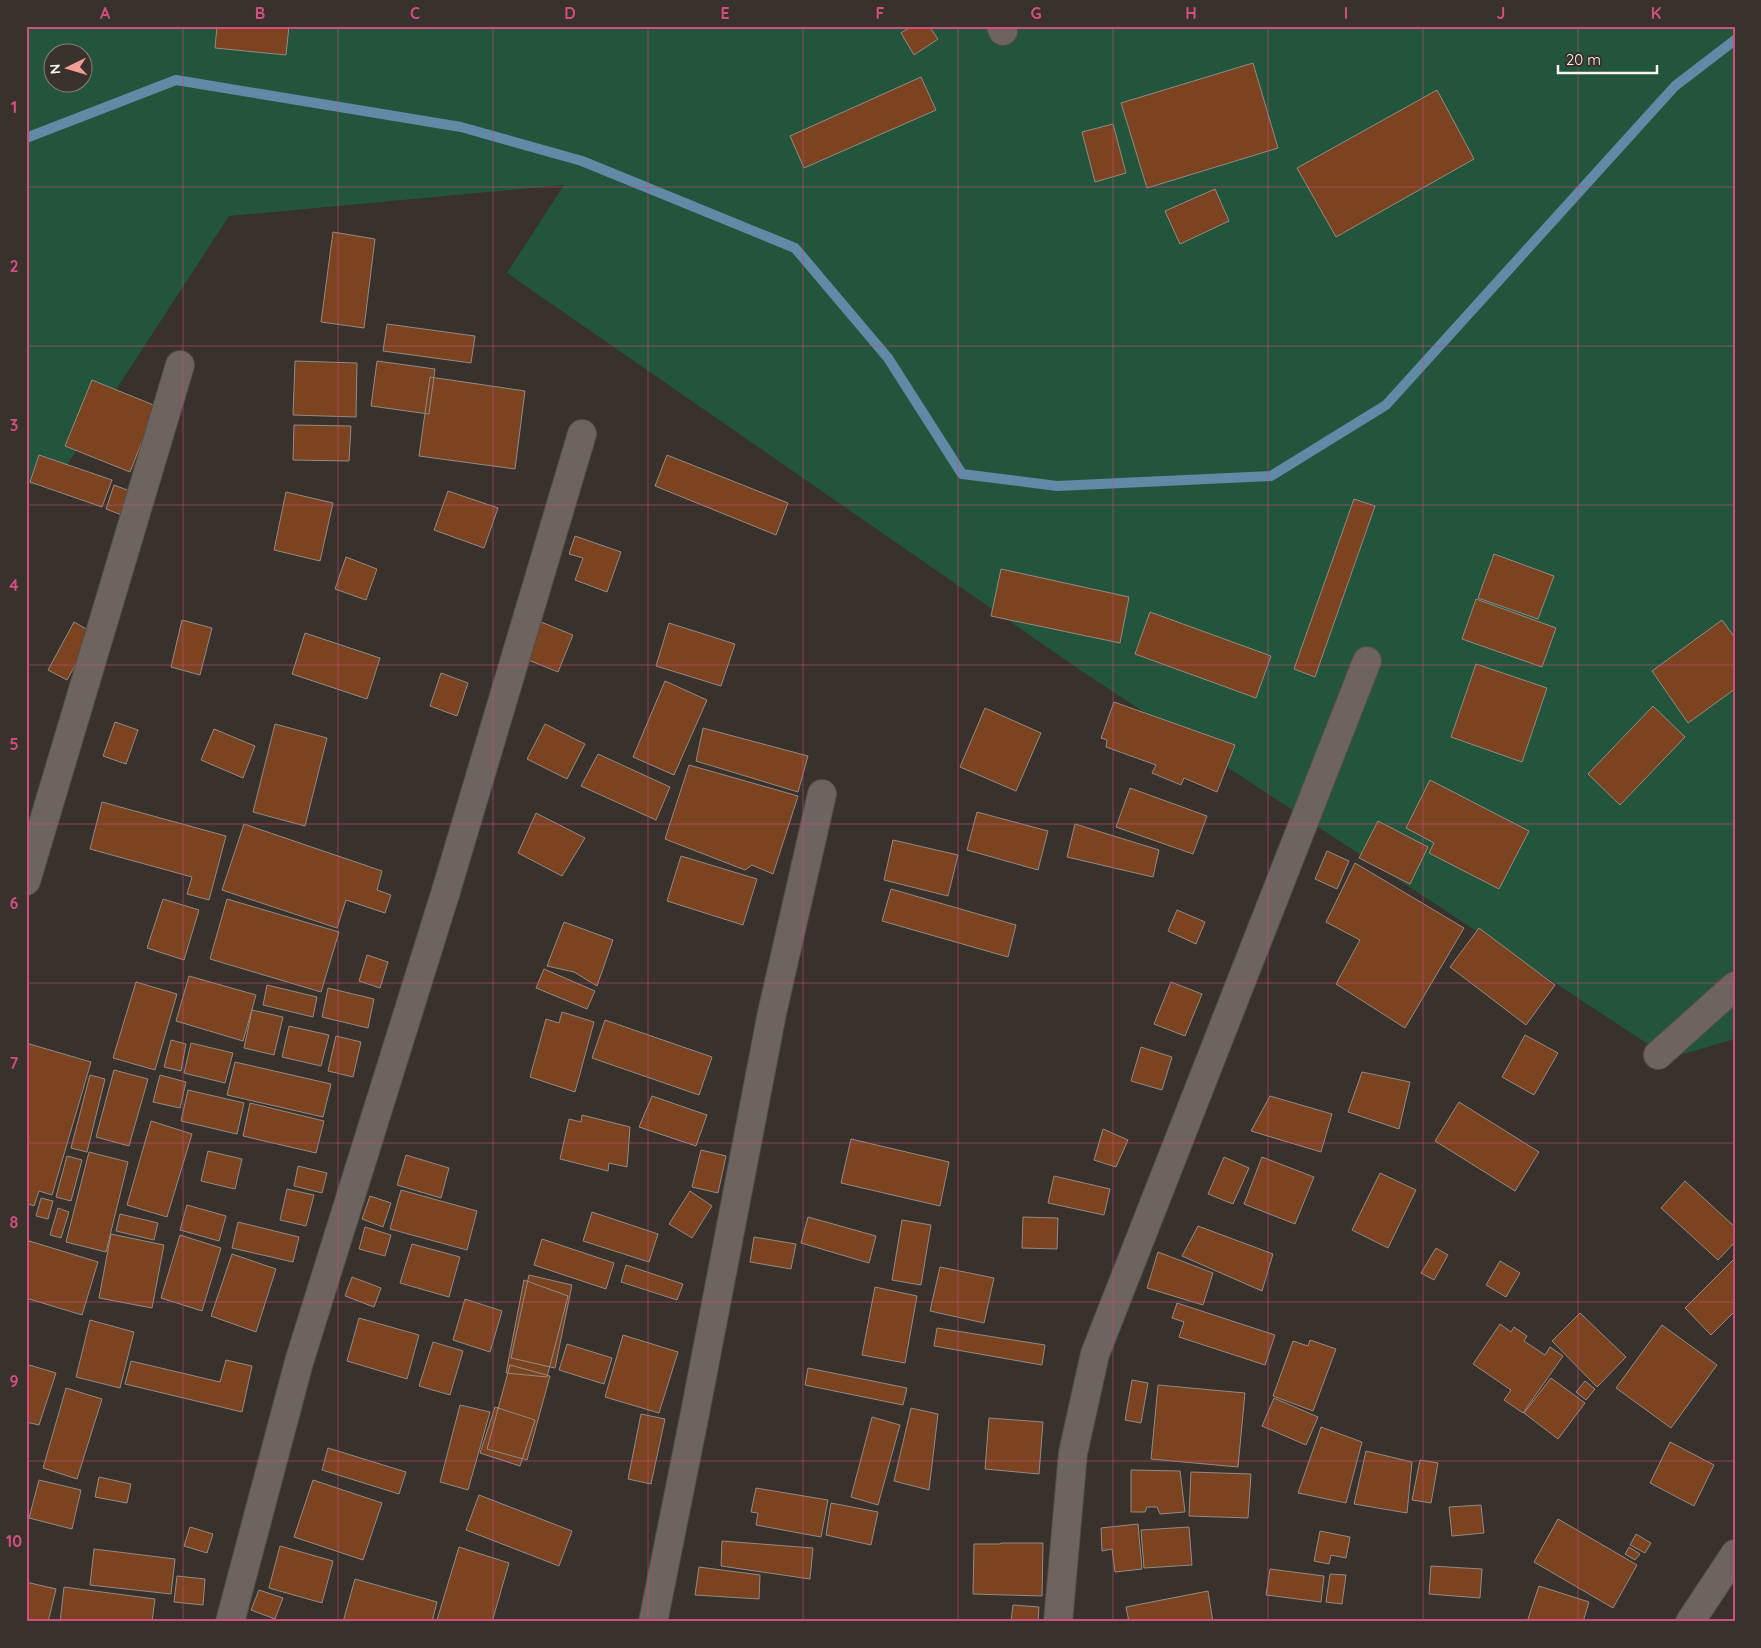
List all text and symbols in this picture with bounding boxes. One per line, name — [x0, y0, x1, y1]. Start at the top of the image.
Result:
text: A — [100, 3, 111, 23]
text: B — [255, 3, 265, 23]
text: C — [410, 3, 420, 23]
text: D — [564, 3, 576, 23]
text: E — [720, 3, 730, 23]
text: F — [876, 3, 885, 23]
text: G — [1030, 3, 1042, 23]
text: H — [1185, 3, 1197, 23]
text: I — [1344, 3, 1348, 23]
text: J — [1497, 3, 1505, 23]
text: K — [1651, 3, 1661, 23]
north arrow — [42, 42, 92, 92]
scale bar — [1558, 42, 1657, 74]
text: 20 m — [1566, 50, 1601, 69]
text: N — [46, 63, 64, 75]
text: 1 — [11, 97, 17, 117]
text: 2 — [9, 256, 19, 276]
text: 3 — [10, 415, 18, 435]
text: 4 — [9, 575, 19, 595]
text: 5 — [9, 734, 19, 754]
text: 6 — [10, 893, 19, 913]
text: 7 — [10, 1053, 19, 1073]
text: 8 — [10, 1212, 19, 1232]
text: 9 — [9, 1371, 19, 1391]
text: 10 — [6, 1531, 22, 1551]

